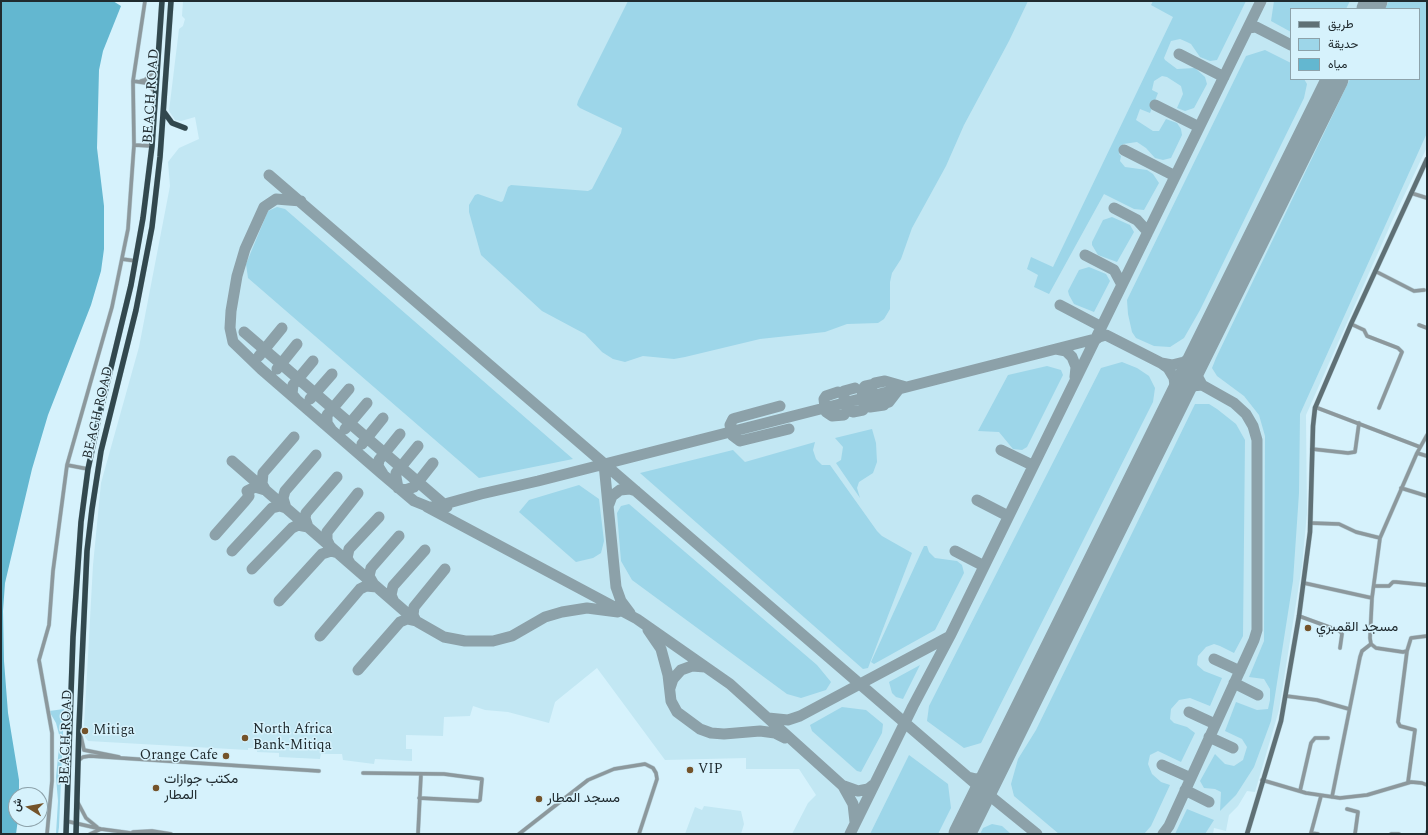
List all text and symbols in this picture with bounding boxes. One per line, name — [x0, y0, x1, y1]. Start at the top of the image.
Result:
legend — [1290, 8, 1420, 80]
text: طريق — [1328, 15, 1353, 34]
text: حديقة — [1328, 35, 1358, 54]
street label: BEACH ROAD — [140, 48, 164, 144]
text: مياه — [1328, 55, 1347, 74]
street label: BEACH ROAD — [80, 365, 118, 461]
place label: مسجد القمبري — [1316, 620, 1398, 636]
marker: مسجد القمبري — [1303, 623, 1313, 633]
street label: BEACH ROAD — [57, 689, 77, 785]
place label: North Africa Bank-Mitiqa — [253, 722, 332, 754]
place label: Mitiga — [93, 723, 134, 739]
marker: Mitiga — [80, 726, 90, 736]
marker: North Africa Bank-Mitiqa — [240, 733, 250, 743]
place label: Orange Cafe — [140, 748, 218, 764]
marker: Orange Cafe — [221, 751, 231, 761]
place label: VIP — [698, 762, 723, 778]
marker: VIP — [685, 765, 695, 775]
place label: مكتب جوازات المطار — [164, 772, 238, 804]
marker: مكتب جوازات المطار — [151, 783, 161, 793]
north arrow — [8, 787, 48, 827]
place label: مسجد المطار — [547, 791, 620, 807]
marker: مسجد المطار — [534, 794, 544, 804]
text: ش — [7, 797, 26, 813]

